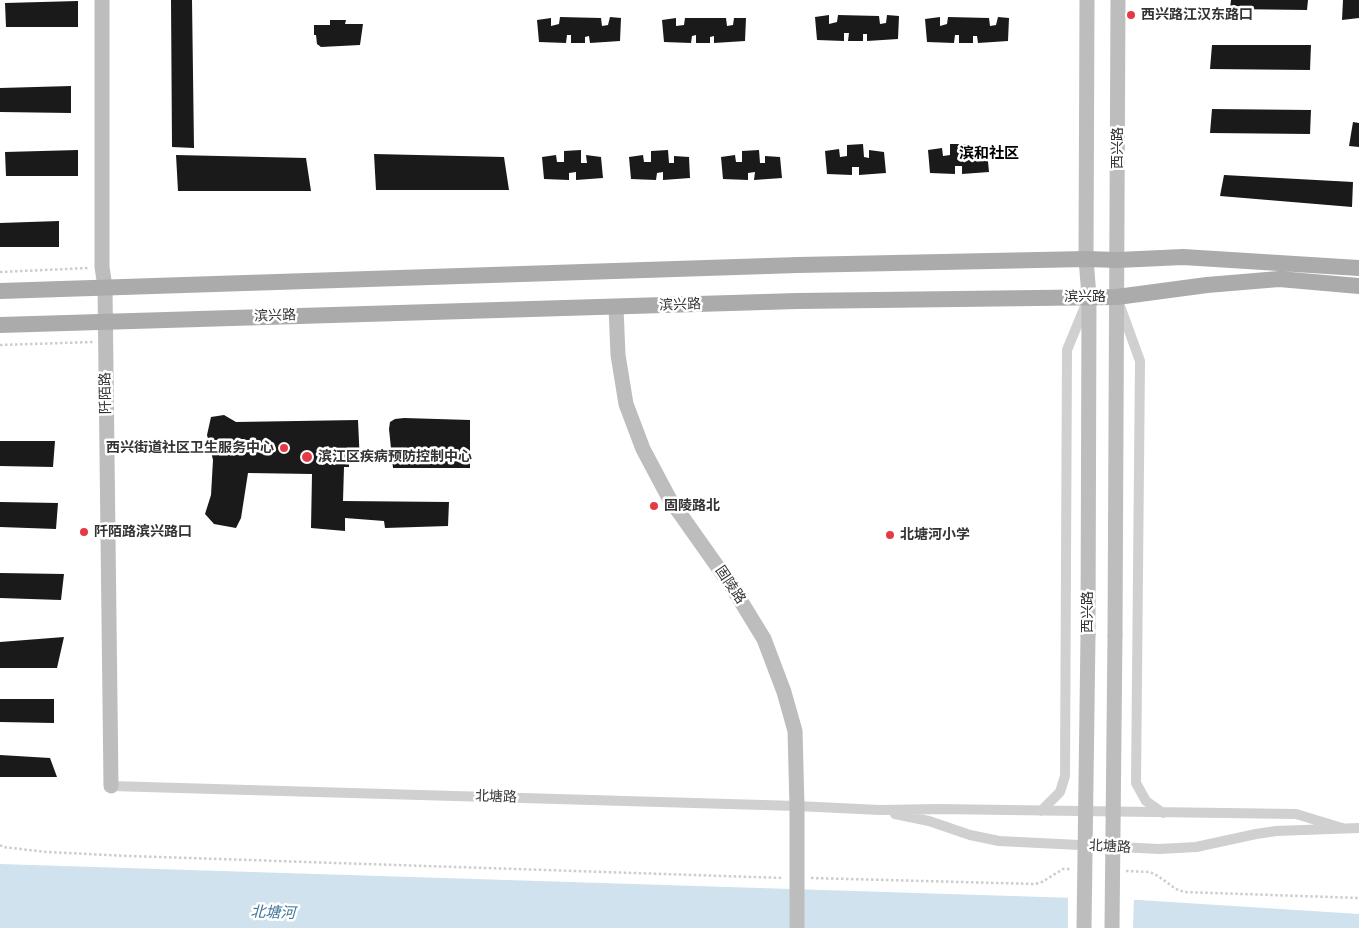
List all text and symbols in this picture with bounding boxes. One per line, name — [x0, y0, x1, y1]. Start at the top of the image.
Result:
place label: 西兴路江汉东路口 — [1141, 7, 1253, 23]
marker: 西兴路江汉东路口 — [1125, 9, 1137, 21]
street label: 西兴路 — [1110, 127, 1126, 169]
district label: 滨和社区 — [959, 145, 1019, 163]
street label: 滨兴路 — [1064, 289, 1106, 305]
street label: 滨兴路 — [659, 296, 701, 314]
street label: 滨兴路 — [254, 307, 296, 325]
street label: 阡陌路 — [97, 372, 115, 414]
place label: 西兴街道社区卫生服务中心 — [106, 440, 274, 456]
marker: 西兴街道社区卫生服务中心 — [278, 442, 290, 454]
place label: 滨江区疾病预防控制中心 — [318, 449, 472, 465]
marker: 滨江区疾病预防控制中心 — [300, 450, 314, 464]
place label: 固陵路北 — [664, 498, 720, 514]
marker: 固陵路北 — [648, 500, 660, 512]
place label: 阡陌路滨兴路口 — [94, 524, 192, 540]
marker: 阡陌路滨兴路口 — [78, 526, 90, 538]
place label: 北塘河小学 — [900, 527, 970, 543]
marker: 北塘河小学 — [884, 529, 896, 541]
street label: 固陵路 — [711, 563, 749, 607]
street label: 西兴路 — [1080, 591, 1096, 633]
street label: 北塘路 — [475, 788, 517, 806]
street label: 北塘路 — [1089, 838, 1131, 856]
water label: 北塘河 — [250, 903, 296, 923]

